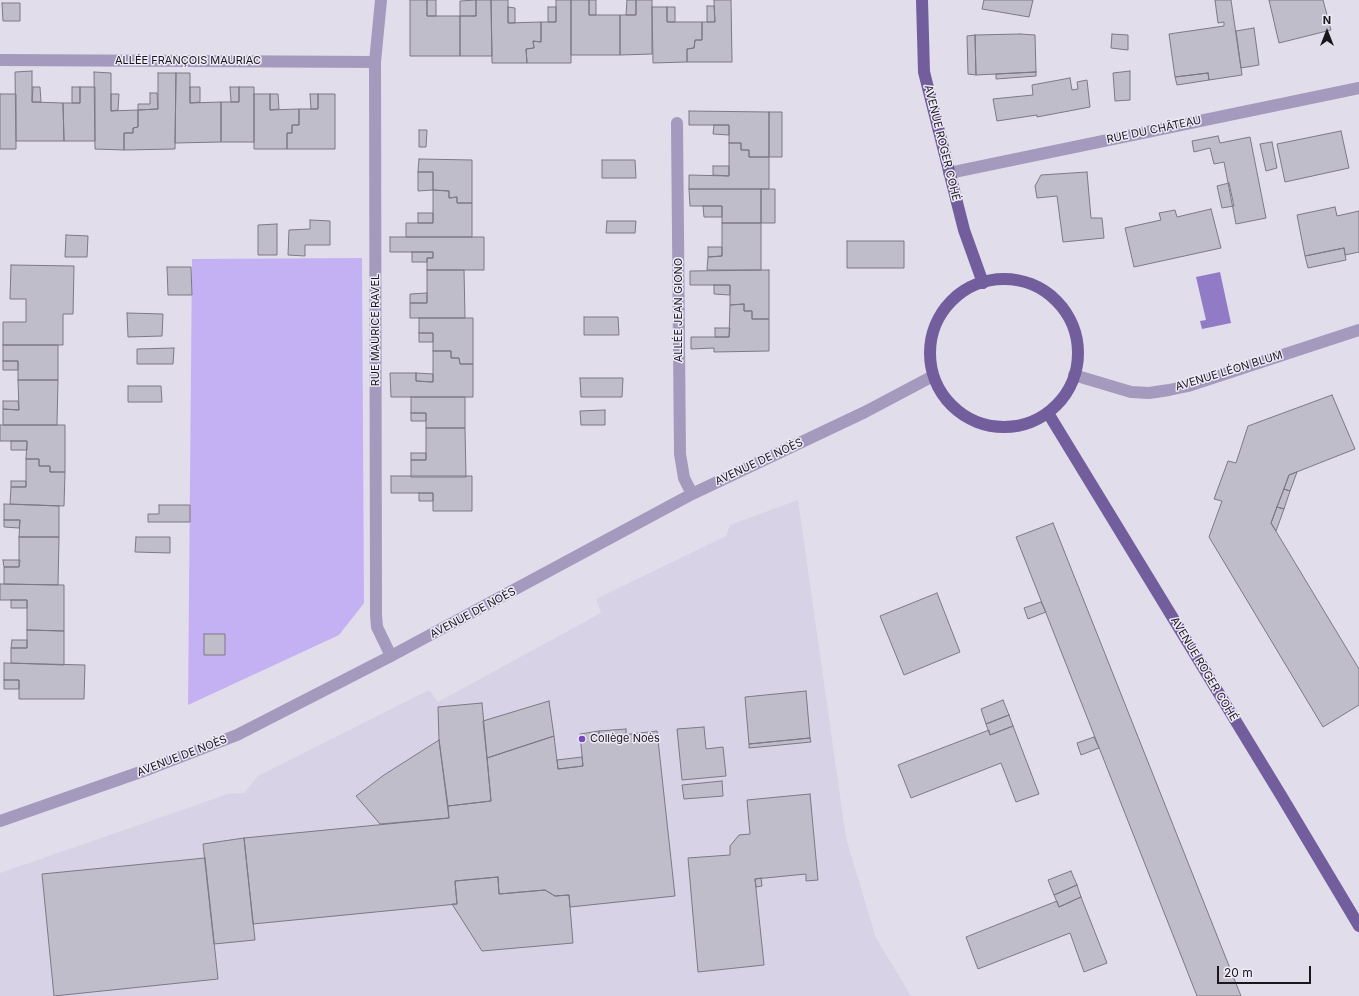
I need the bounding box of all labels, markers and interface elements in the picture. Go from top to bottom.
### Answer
north arrow [1307,12,1347,52]
text: N [1323,13,1331,27]
street label: ALLÉE FRANÇOIS MAURIAC [115,54,261,68]
street label: AVENUE ROGER COHÉ [921,84,963,202]
street label: RUE DU CHÂTEAU [1106,114,1202,146]
street label: ALLÉE JEAN GIONO [672,258,686,362]
street label: RUE MAURICE RAVEL [369,274,383,386]
street label: AVENUE LÉON BLUM [1174,348,1284,394]
street label: AVENUE DE NOÈS [713,436,805,488]
street label: AVENUE DE NOÈS [428,585,518,641]
street label: AVENUE ROGER COHÉ [1168,615,1240,723]
place label: Collège Noès [590,732,660,746]
street label: AVENUE DE NOÈS [135,733,229,779]
marker: Collège Noès [577,734,587,744]
scale bar [1219,958,1313,984]
text: 20 m [1224,965,1253,980]

